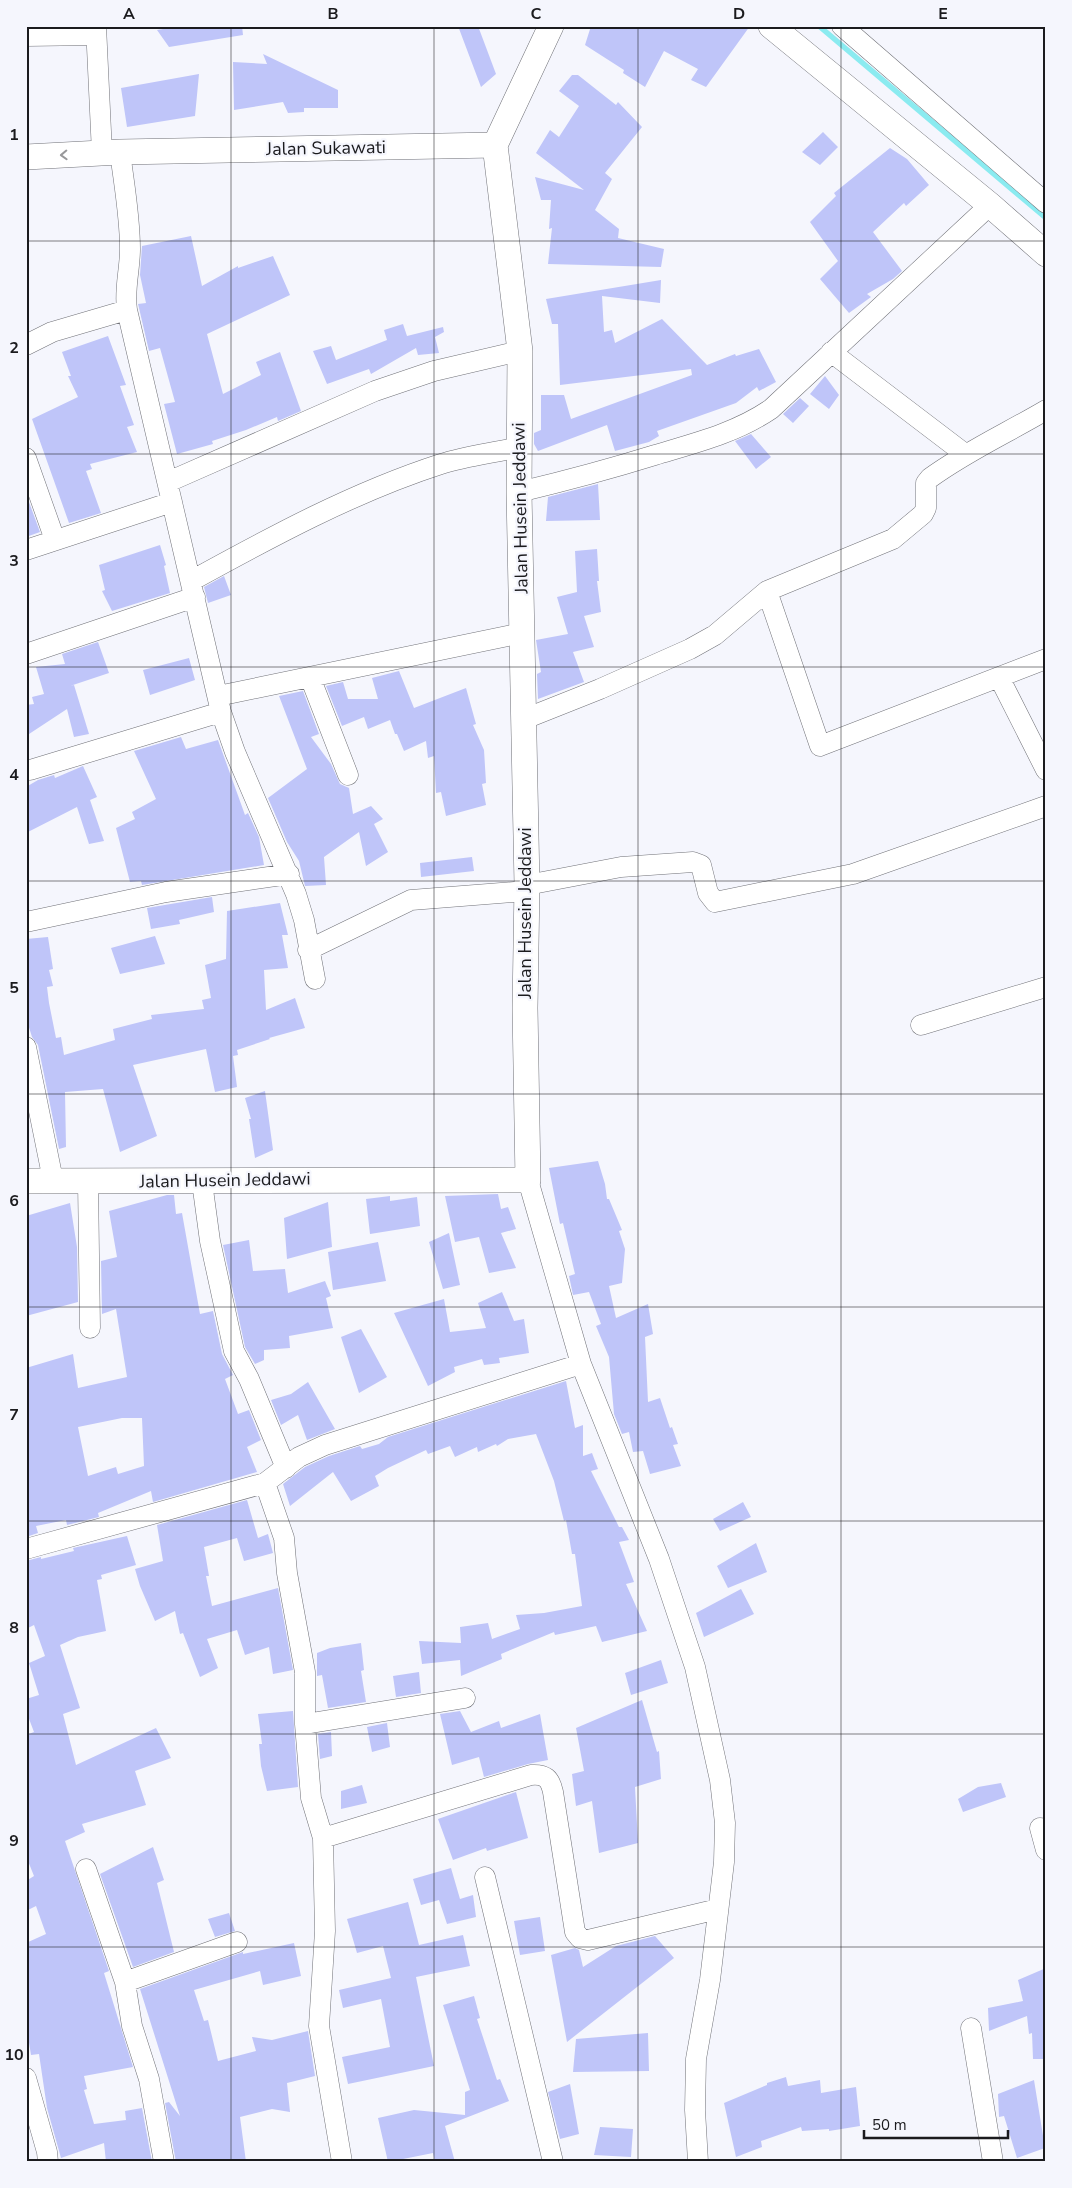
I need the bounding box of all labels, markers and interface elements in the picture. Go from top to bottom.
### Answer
text: A [123,3,135,25]
text: B [327,3,339,25]
text: C [531,3,542,25]
text: D [733,3,745,25]
text: E [938,3,948,25]
text: 1 [9,124,19,146]
street label: Jalan Sukawati [265,135,386,161]
one-way arrow [60,150,68,161]
text: 2 [9,337,19,359]
street label: Jalan Husein Jeddawi [507,422,534,595]
text: 3 [9,550,19,572]
text: 4 [9,764,19,786]
street label: Jalan Husein Jeddawi [513,827,537,1000]
text: 5 [9,977,19,999]
street label: Jalan Husein Jeddawi [138,1167,311,1194]
text: 6 [9,1190,19,1212]
text: 7 [9,1404,19,1426]
text: 8 [9,1617,19,1639]
text: 9 [9,1830,19,1852]
text: 10 [4,2044,24,2066]
scale bar [864,2108,1008,2140]
text: 50 m [872,2115,907,2135]

